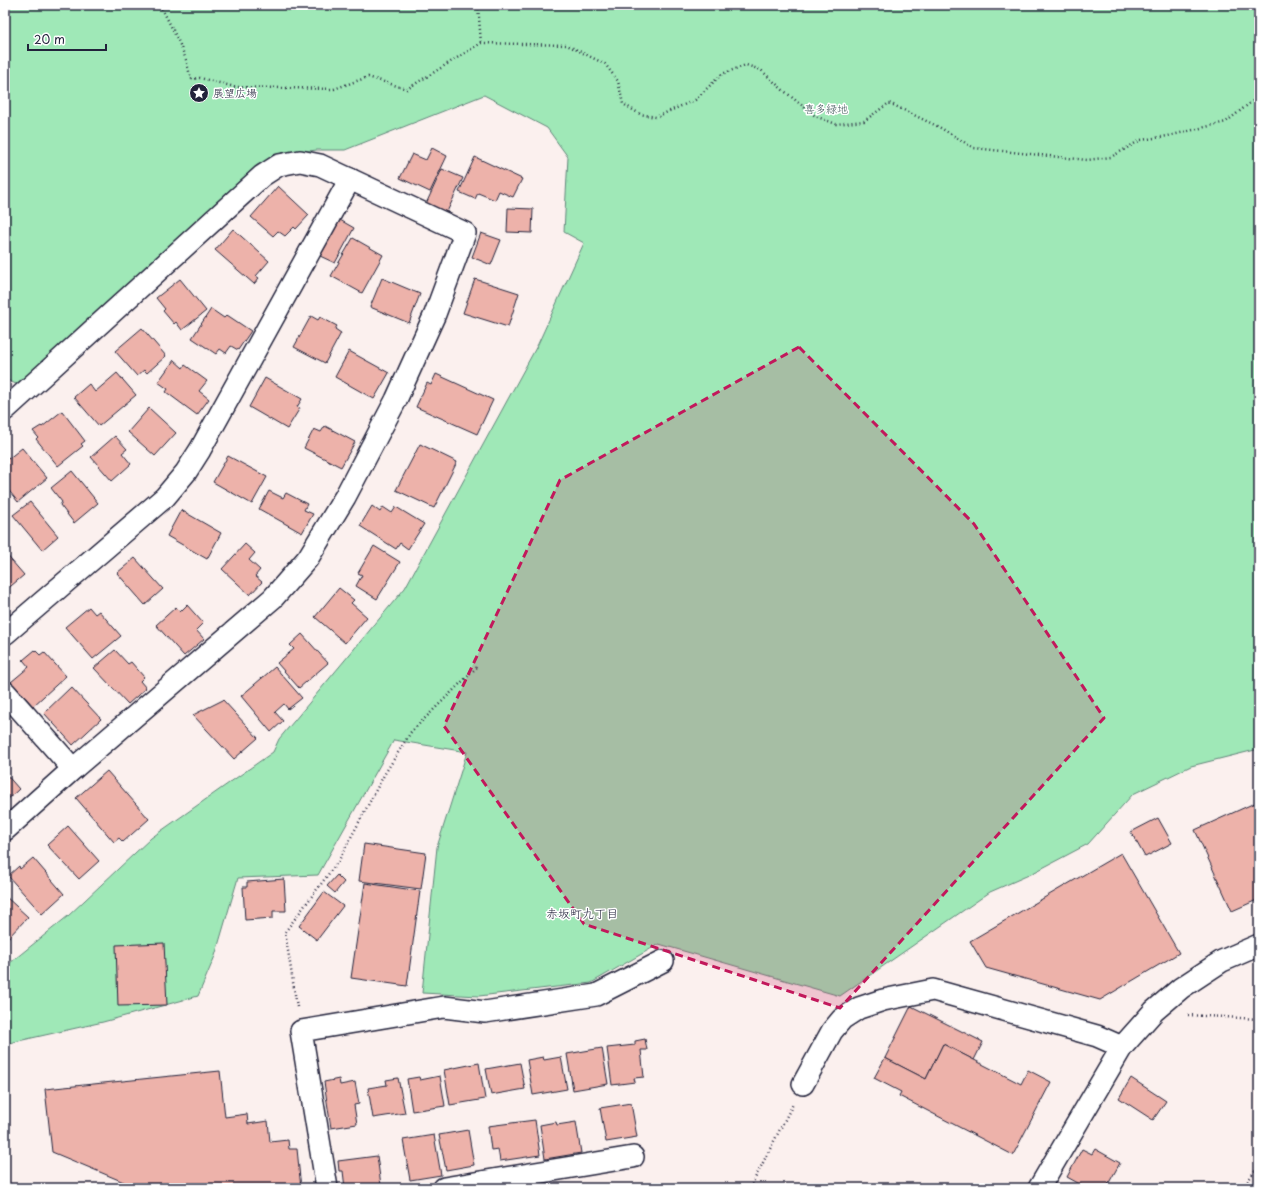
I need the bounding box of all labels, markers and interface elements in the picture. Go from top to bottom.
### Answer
scale bar [28,26,106,52]
text: 20 m [34,30,65,48]
place icon: 展望広場 [188,82,210,104]
place label: 展望広場 [213,84,257,101]
park label: 喜多緑地 [804,100,848,117]
district label: 赤坂町九丁目 [546,904,618,922]

